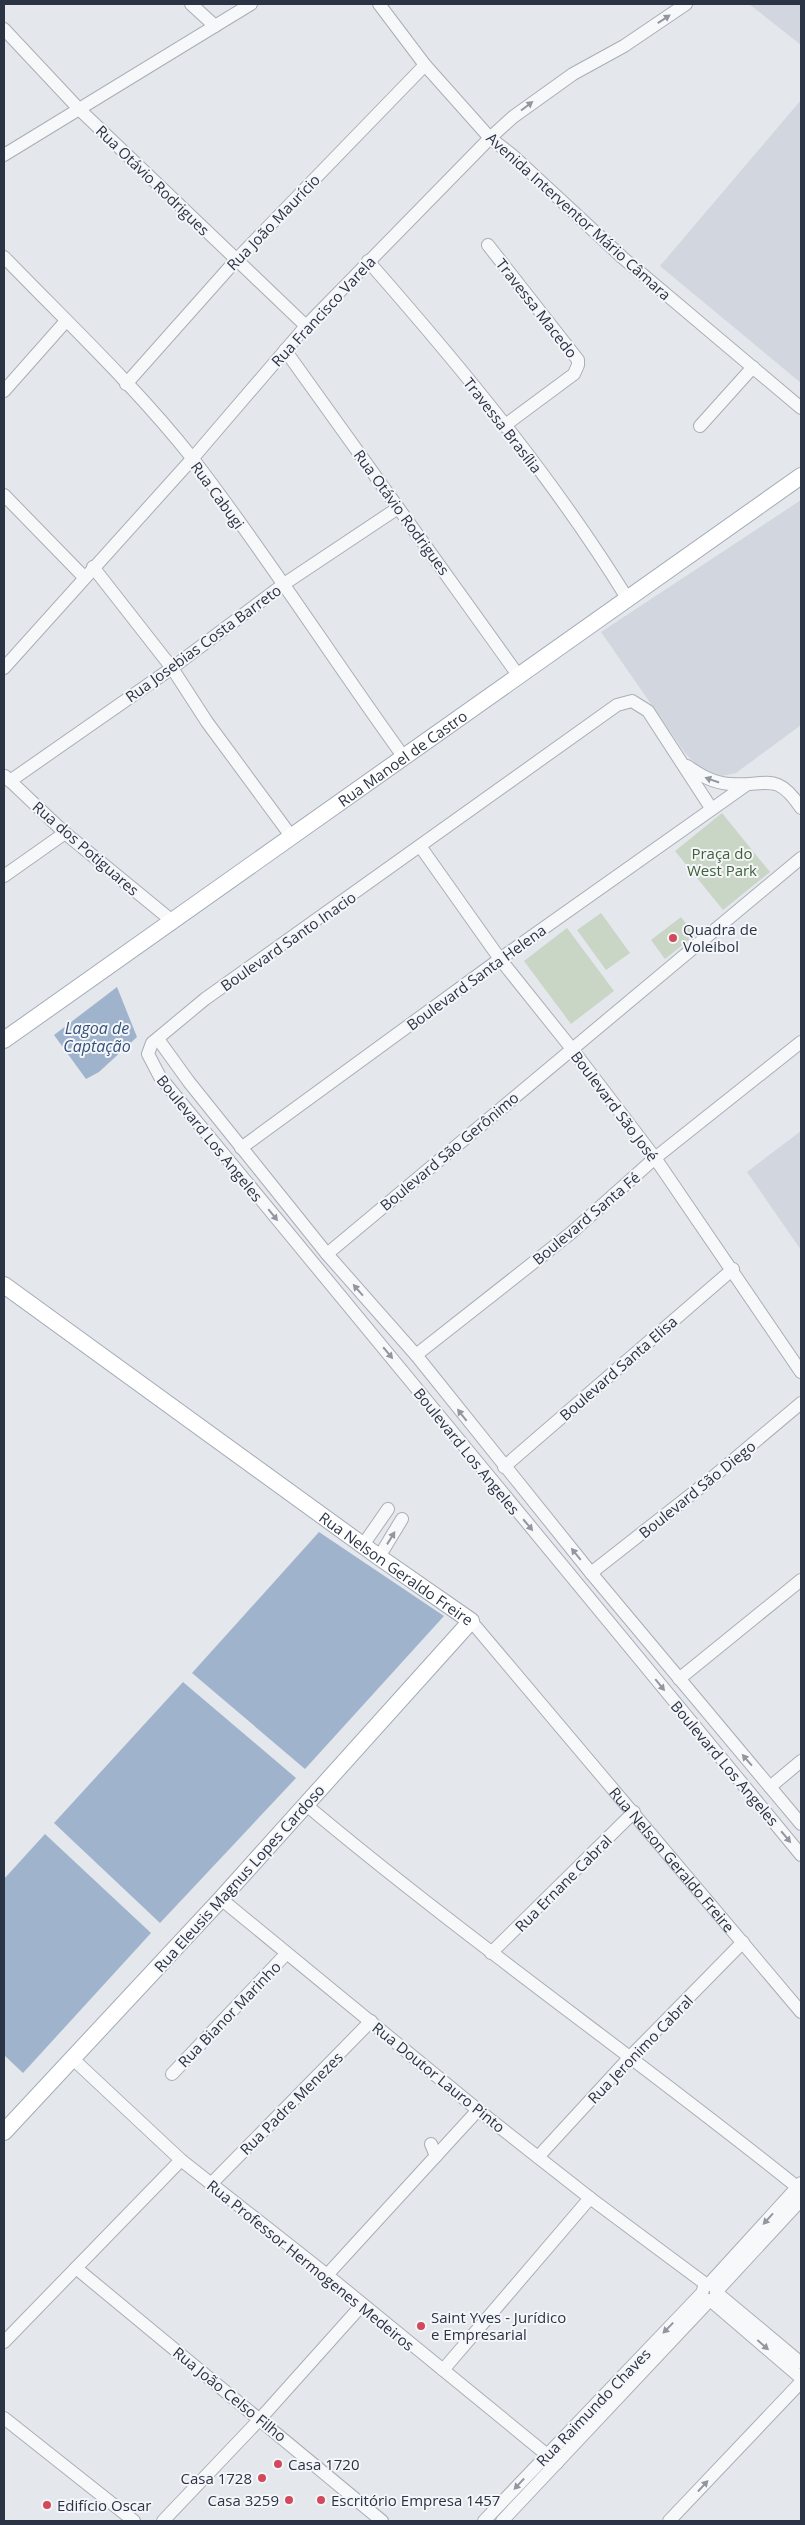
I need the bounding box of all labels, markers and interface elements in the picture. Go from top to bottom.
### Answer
one-way arrow [657,15,671,24]
one-way arrow [520,101,533,112]
street label: Rua Otávio Rodrigues [92,121,214,239]
street label: Avenida Interventor Mário Câmara [482,128,676,304]
street label: Rua João Maurício [222,170,324,274]
street label: Rua Francisco Varela [266,251,380,371]
street label: Travessa Macedo [492,254,582,362]
street label: Travessa Brasília [459,373,547,477]
street label: Rua Otávio Rodrigues [350,445,454,579]
street label: Rua Cabugi [187,457,249,533]
street label: Rua Josebias Costa Barreto [121,580,285,706]
street label: Rua Manoel de Castro [334,705,471,811]
one-way arrow [705,776,720,783]
street label: Rua dos Potiguares [29,796,143,900]
park label: Praça do West Park [687,843,757,880]
street label: Boulevard Santo Inacio [216,887,360,995]
place label: Quadra de Voleibol [683,919,757,956]
street label: Boulevard Santa Helena [402,920,550,1034]
marker: Quadra de Voleibol [667,932,679,944]
water label: Lagoa de Captação [63,1017,131,1057]
street label: Boulevard São José [567,1047,663,1165]
street label: Boulevard Los Angeles [153,1070,267,1206]
street label: Boulevard São Gerônimo [376,1087,522,1215]
street label: Boulevard Santa Fé [528,1167,644,1269]
one-way arrow [268,1208,279,1221]
one-way arrow [352,1284,364,1296]
street label: Boulevard Santa Elisa [555,1311,681,1425]
one-way arrow [382,1347,393,1360]
street label: Boulevard Los Angeles [410,1383,524,1519]
one-way arrow [456,1409,467,1422]
street label: Boulevard São Diego [634,1436,760,1542]
street label: Rua Nelson Geraldo Freire [315,1507,477,1630]
one-way arrow [522,1518,534,1530]
one-way arrow [386,1531,395,1544]
one-way arrow [570,1548,581,1561]
one-way arrow [655,1678,666,1691]
street label: Boulevard Los Angeles [667,1696,783,1830]
one-way arrow [741,1754,752,1767]
street label: Rua Eleusis Magnus Lopes Cardoso [149,1780,329,1976]
street label: Rua Nelson Geraldo Freire [605,1783,739,1936]
street label: Rua Ernane Cabral [510,1830,616,1936]
one-way arrow [780,1831,791,1843]
street label: Rua Bianor Marinho [173,1957,285,2071]
street label: Rua Jeronimo Cabral [583,1991,697,2107]
street label: Rua Doutor Lauro Pinto [369,2017,509,2137]
street label: Rua Padre Menezes [235,2047,347,2159]
street label: Rua Professor Hermogenes Medeiros [203,2175,419,2355]
one-way arrow [763,2213,774,2225]
place label: Saint Yves - Jurídico e Empresarial [431,2307,566,2344]
marker: Saint Yves - Jurídico e Empresarial [415,2320,427,2332]
one-way arrow [662,2322,674,2334]
one-way arrow [757,2339,769,2350]
street label: Rua João Celso Filho [169,2342,291,2446]
street label: Rua Raimundo Chaves [531,2344,655,2470]
place label: Casa 1720 [288,2454,359,2474]
marker: Casa 1720 [272,2458,284,2470]
place label: Casa 1728 [181,2468,252,2488]
marker: Casa 1728 [256,2472,268,2484]
one-way arrow [513,2478,525,2490]
one-way arrow [697,2480,709,2492]
place label: Casa 3259 [208,2490,279,2510]
place label: Escritório Empresa 1457 [331,2490,500,2510]
marker: Casa 3259 [283,2494,295,2506]
marker: Escritório Empresa 1457 [315,2494,327,2506]
place label: Edifício Oscar [57,2495,152,2515]
marker: Edifício Oscar [41,2499,53,2511]

